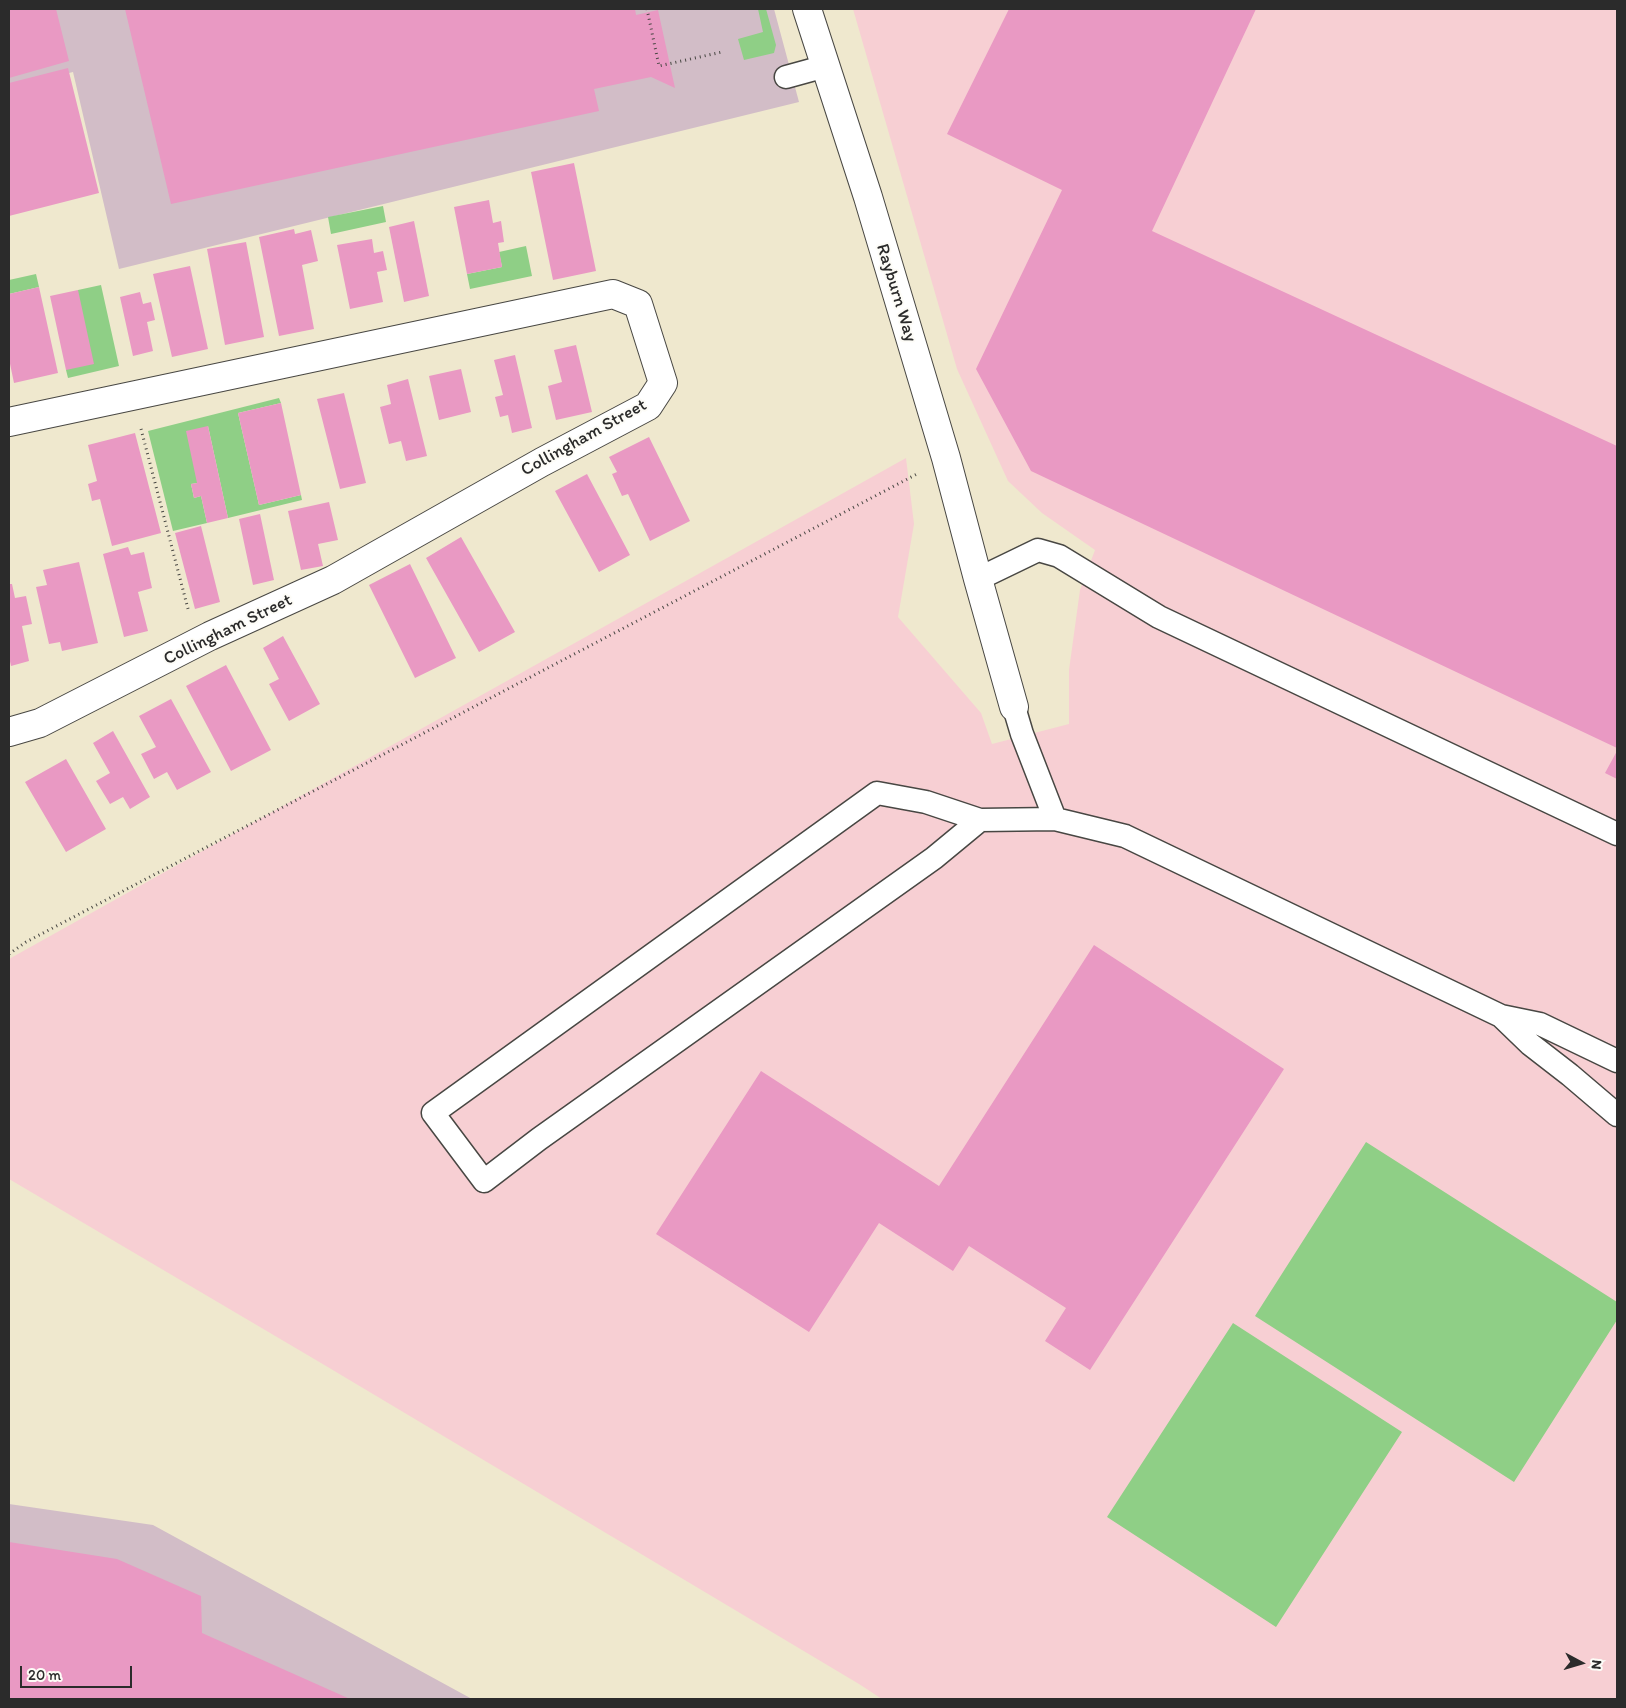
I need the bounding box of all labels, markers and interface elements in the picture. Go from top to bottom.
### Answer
street label: Rayburn Way [871,241,921,345]
street label: Collingham Street [517,395,651,481]
street label: Collingham Street [160,590,296,670]
north arrow [1556,1638,1606,1688]
scale bar [22,1656,135,1688]
text: N [1587,1659,1605,1670]
text: 20 m [28,1666,61,1684]

